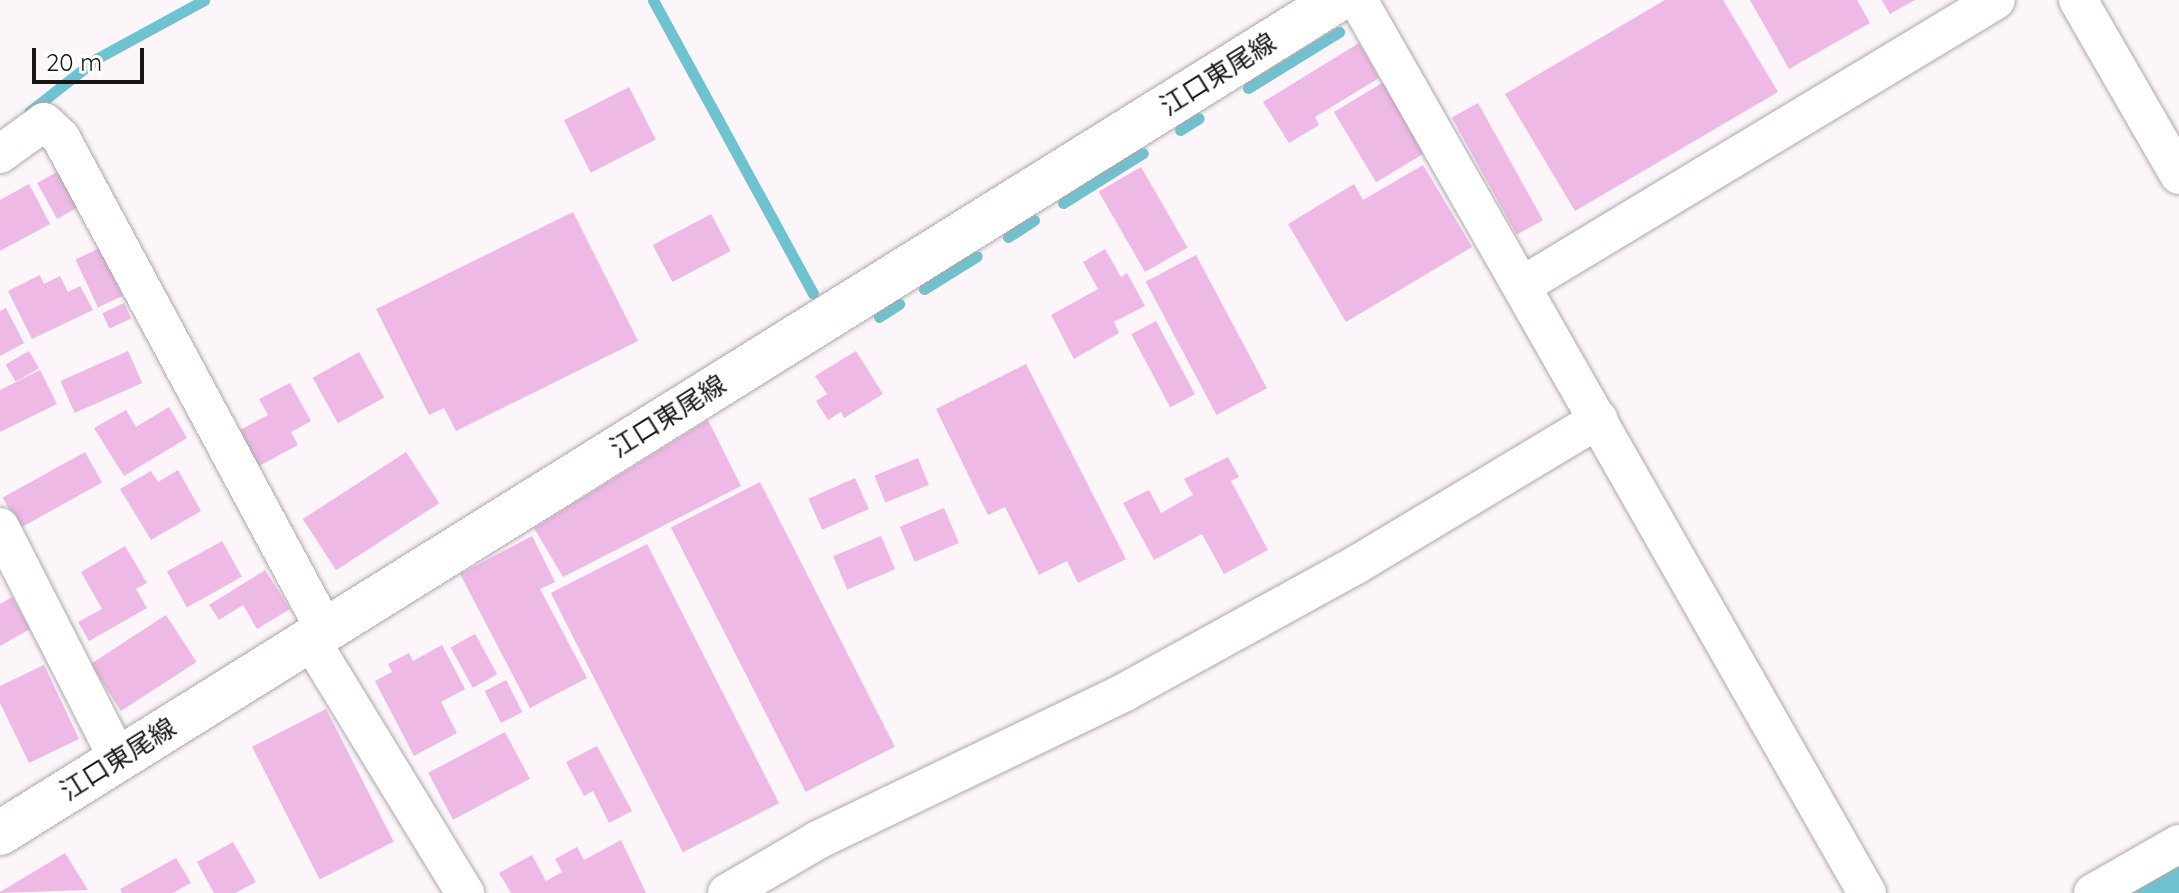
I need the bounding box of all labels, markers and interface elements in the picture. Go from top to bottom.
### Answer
street label: 江口東尾線 [1155,26,1281,122]
scale bar [36,32,148,82]
text: 20 m [46,47,102,77]
street label: 江口東尾線 [605,368,731,464]
street label: 江口東尾線 [55,711,181,807]

